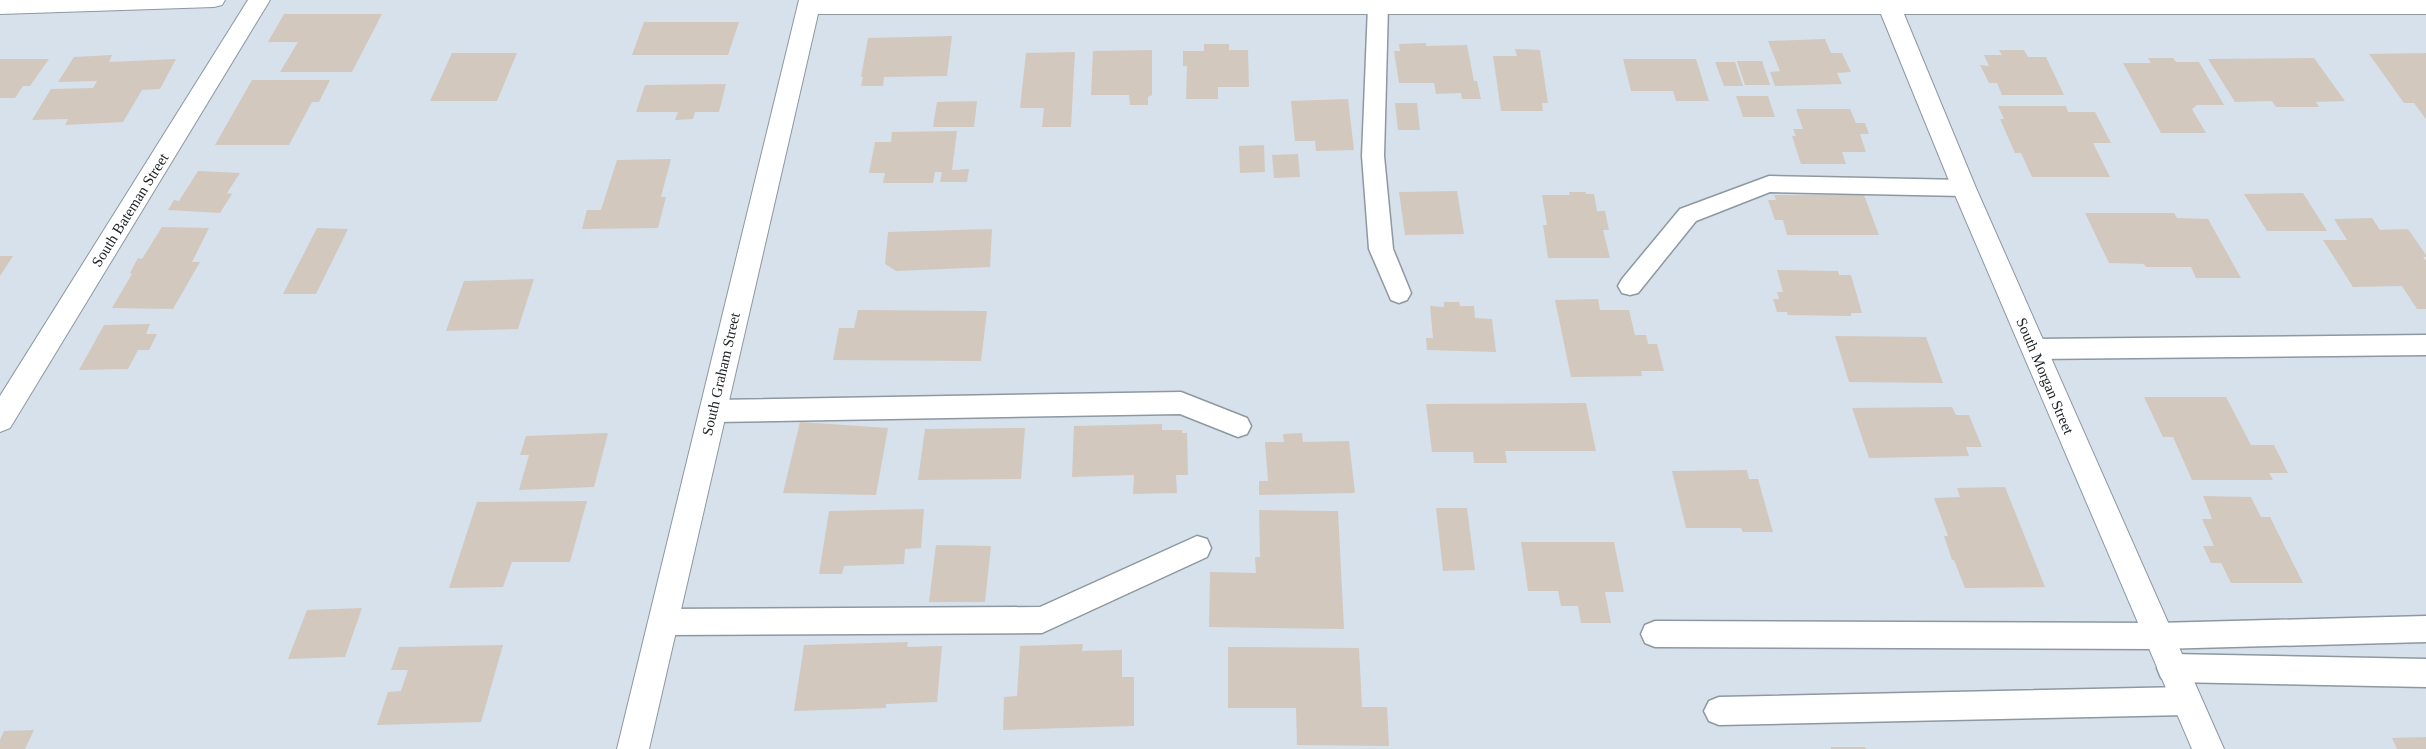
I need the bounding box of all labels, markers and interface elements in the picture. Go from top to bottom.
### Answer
street label: South Bateman Street [89,150,172,270]
street label: South Graham Street [699,310,743,437]
street label: South Morgan Street [2013,315,2077,437]

